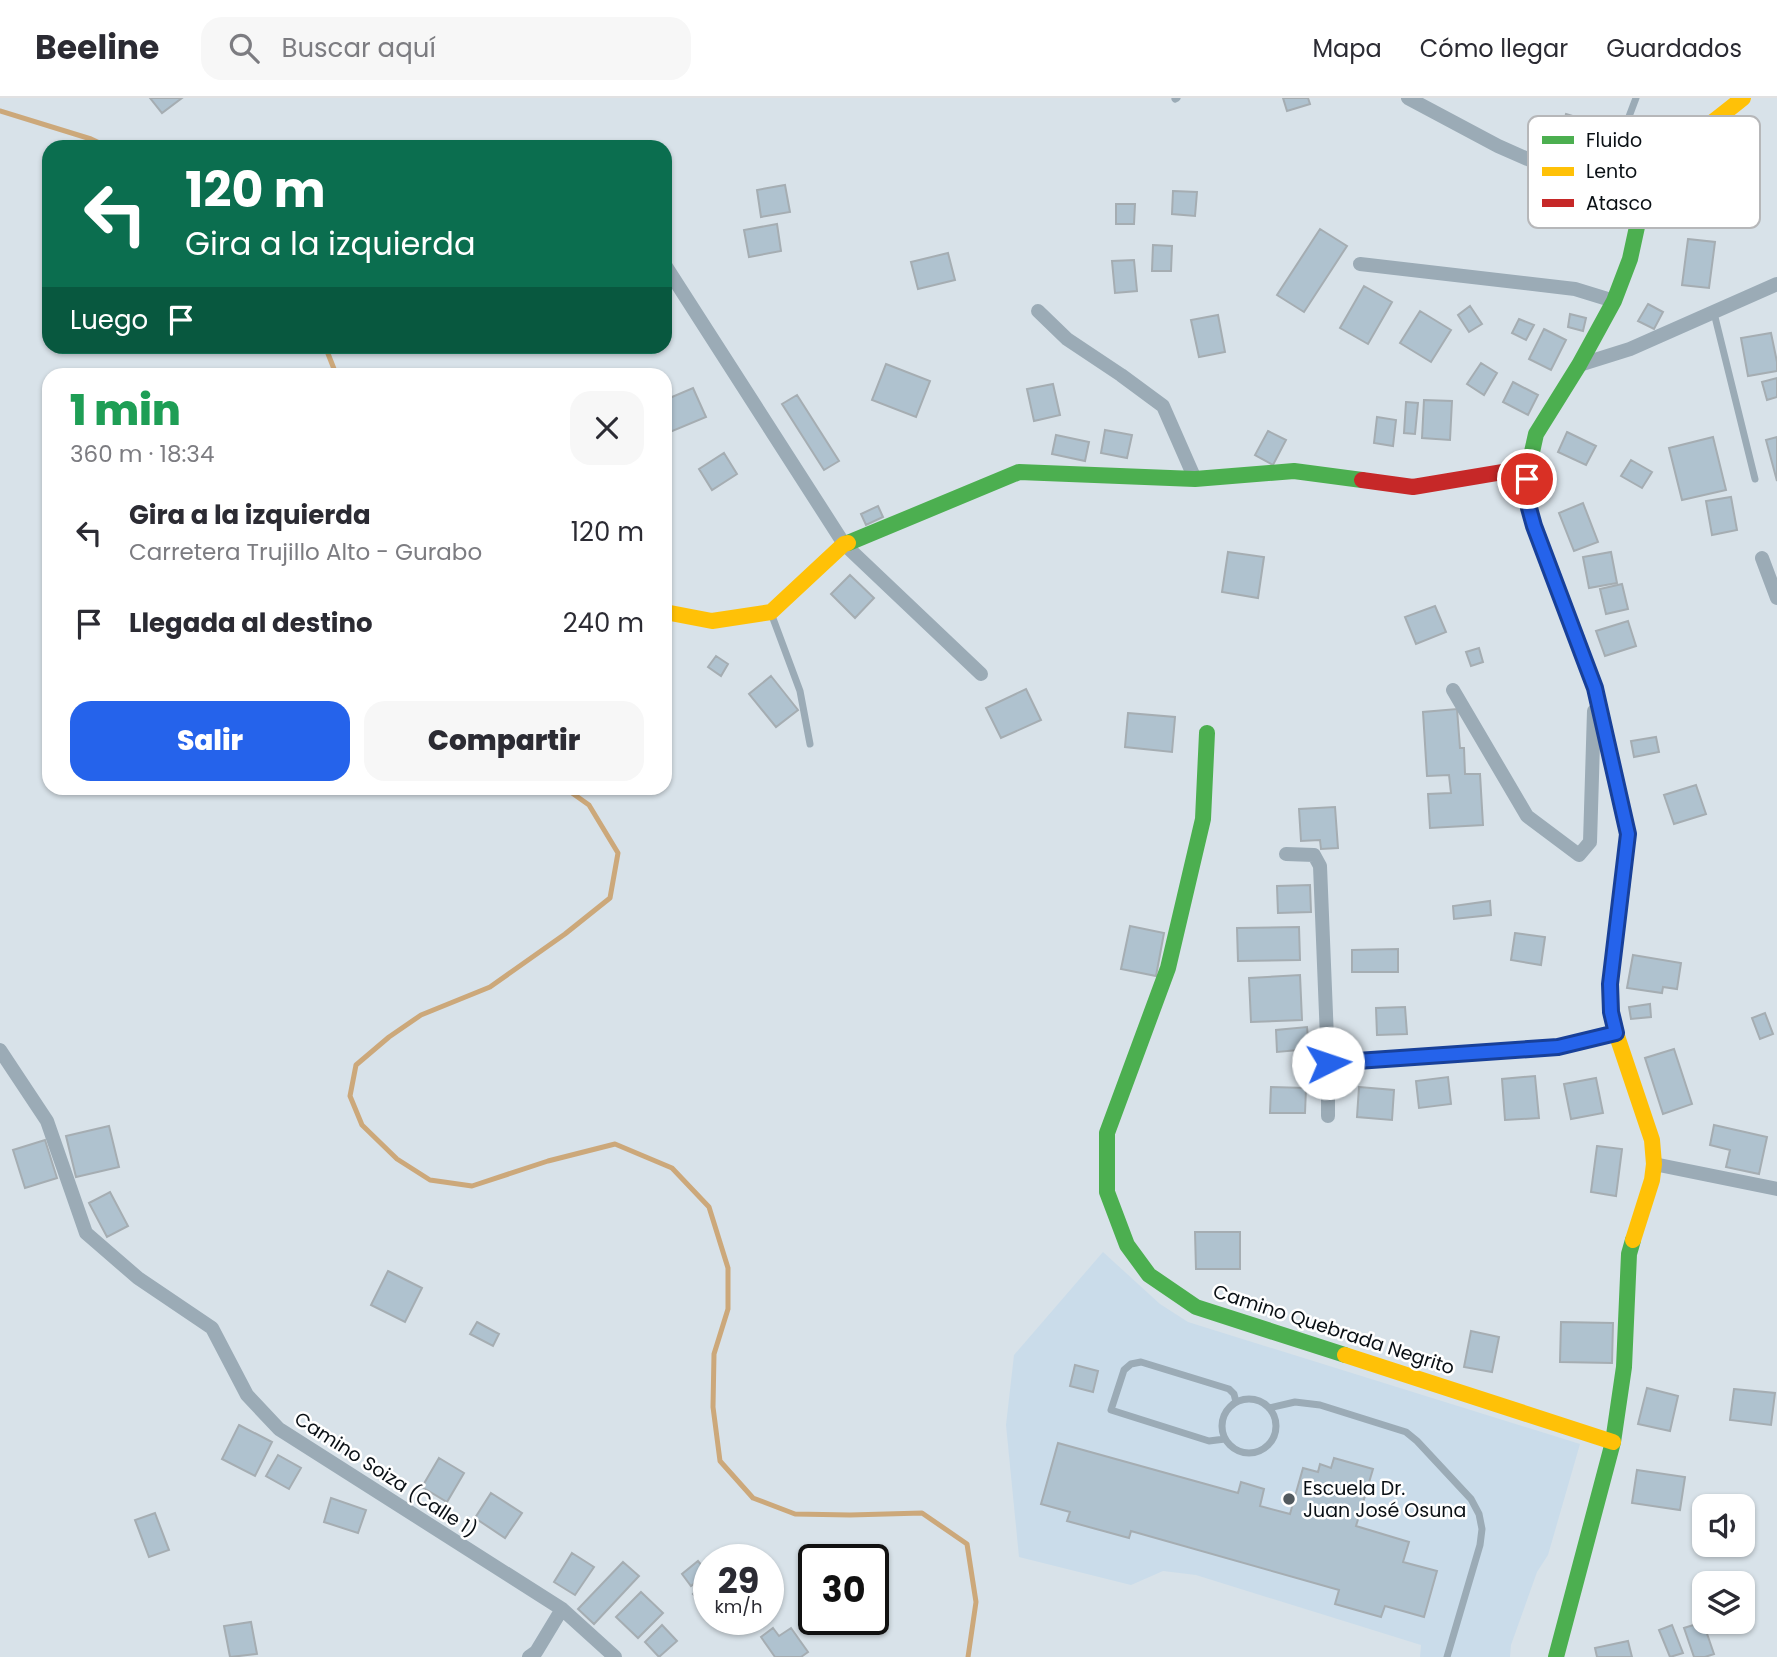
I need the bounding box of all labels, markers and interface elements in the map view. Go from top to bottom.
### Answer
search box [201,17,691,80]
text: Beeline [35,24,159,71]
icon: search [225,29,263,67]
text: Buscar aquí [281,30,436,66]
text: Mapa [1312,32,1382,65]
text: Cómo llegar [1420,32,1568,65]
text: Guardados [1606,32,1742,65]
legend [1528,116,1760,228]
text: Fluido [1586,127,1642,154]
text: 120 m [185,156,326,224]
text: Lento [1586,158,1637,185]
icon: left [70,168,161,259]
text: Atasco [1586,190,1652,217]
text: Gira a la izquierda [185,221,476,266]
icon: arrive [162,301,200,339]
text: Luego [70,302,148,338]
text: 1 min [70,381,181,440]
button: close [570,391,644,465]
text: 360 m · 18:34 [70,438,214,470]
pin [1497,449,1557,509]
icon: arrive [1508,460,1546,498]
text: Gira a la izquierda [129,497,371,533]
icon: left [70,514,108,552]
text: 120 m [571,514,644,550]
text: Carretera Trujillo Alto - Gurabo [129,536,482,568]
icon: arrive [70,605,108,643]
text: Llegada al destino [129,605,373,641]
text: 240 m [563,605,644,641]
button: Salir [70,701,350,781]
button: Compartir [364,701,644,781]
position arrow [1291,1026,1365,1100]
street label: Camino Quebrada Negrito [1210,1278,1458,1381]
street label: Camino Soiza (Calle 1) [289,1405,482,1544]
place label: Escuela Dr. Juan José Osuna [1303,1475,1466,1524]
marker: Escuela Dr. Juan José Osuna [1281,1491,1297,1507]
map controls [1692,1494,1755,1634]
button: sound [1692,1494,1755,1557]
speed limit sign: 30 [798,1544,889,1635]
text: 29 [718,1556,759,1605]
button: layers [1692,1571,1755,1634]
text: km/h [715,1594,762,1619]

